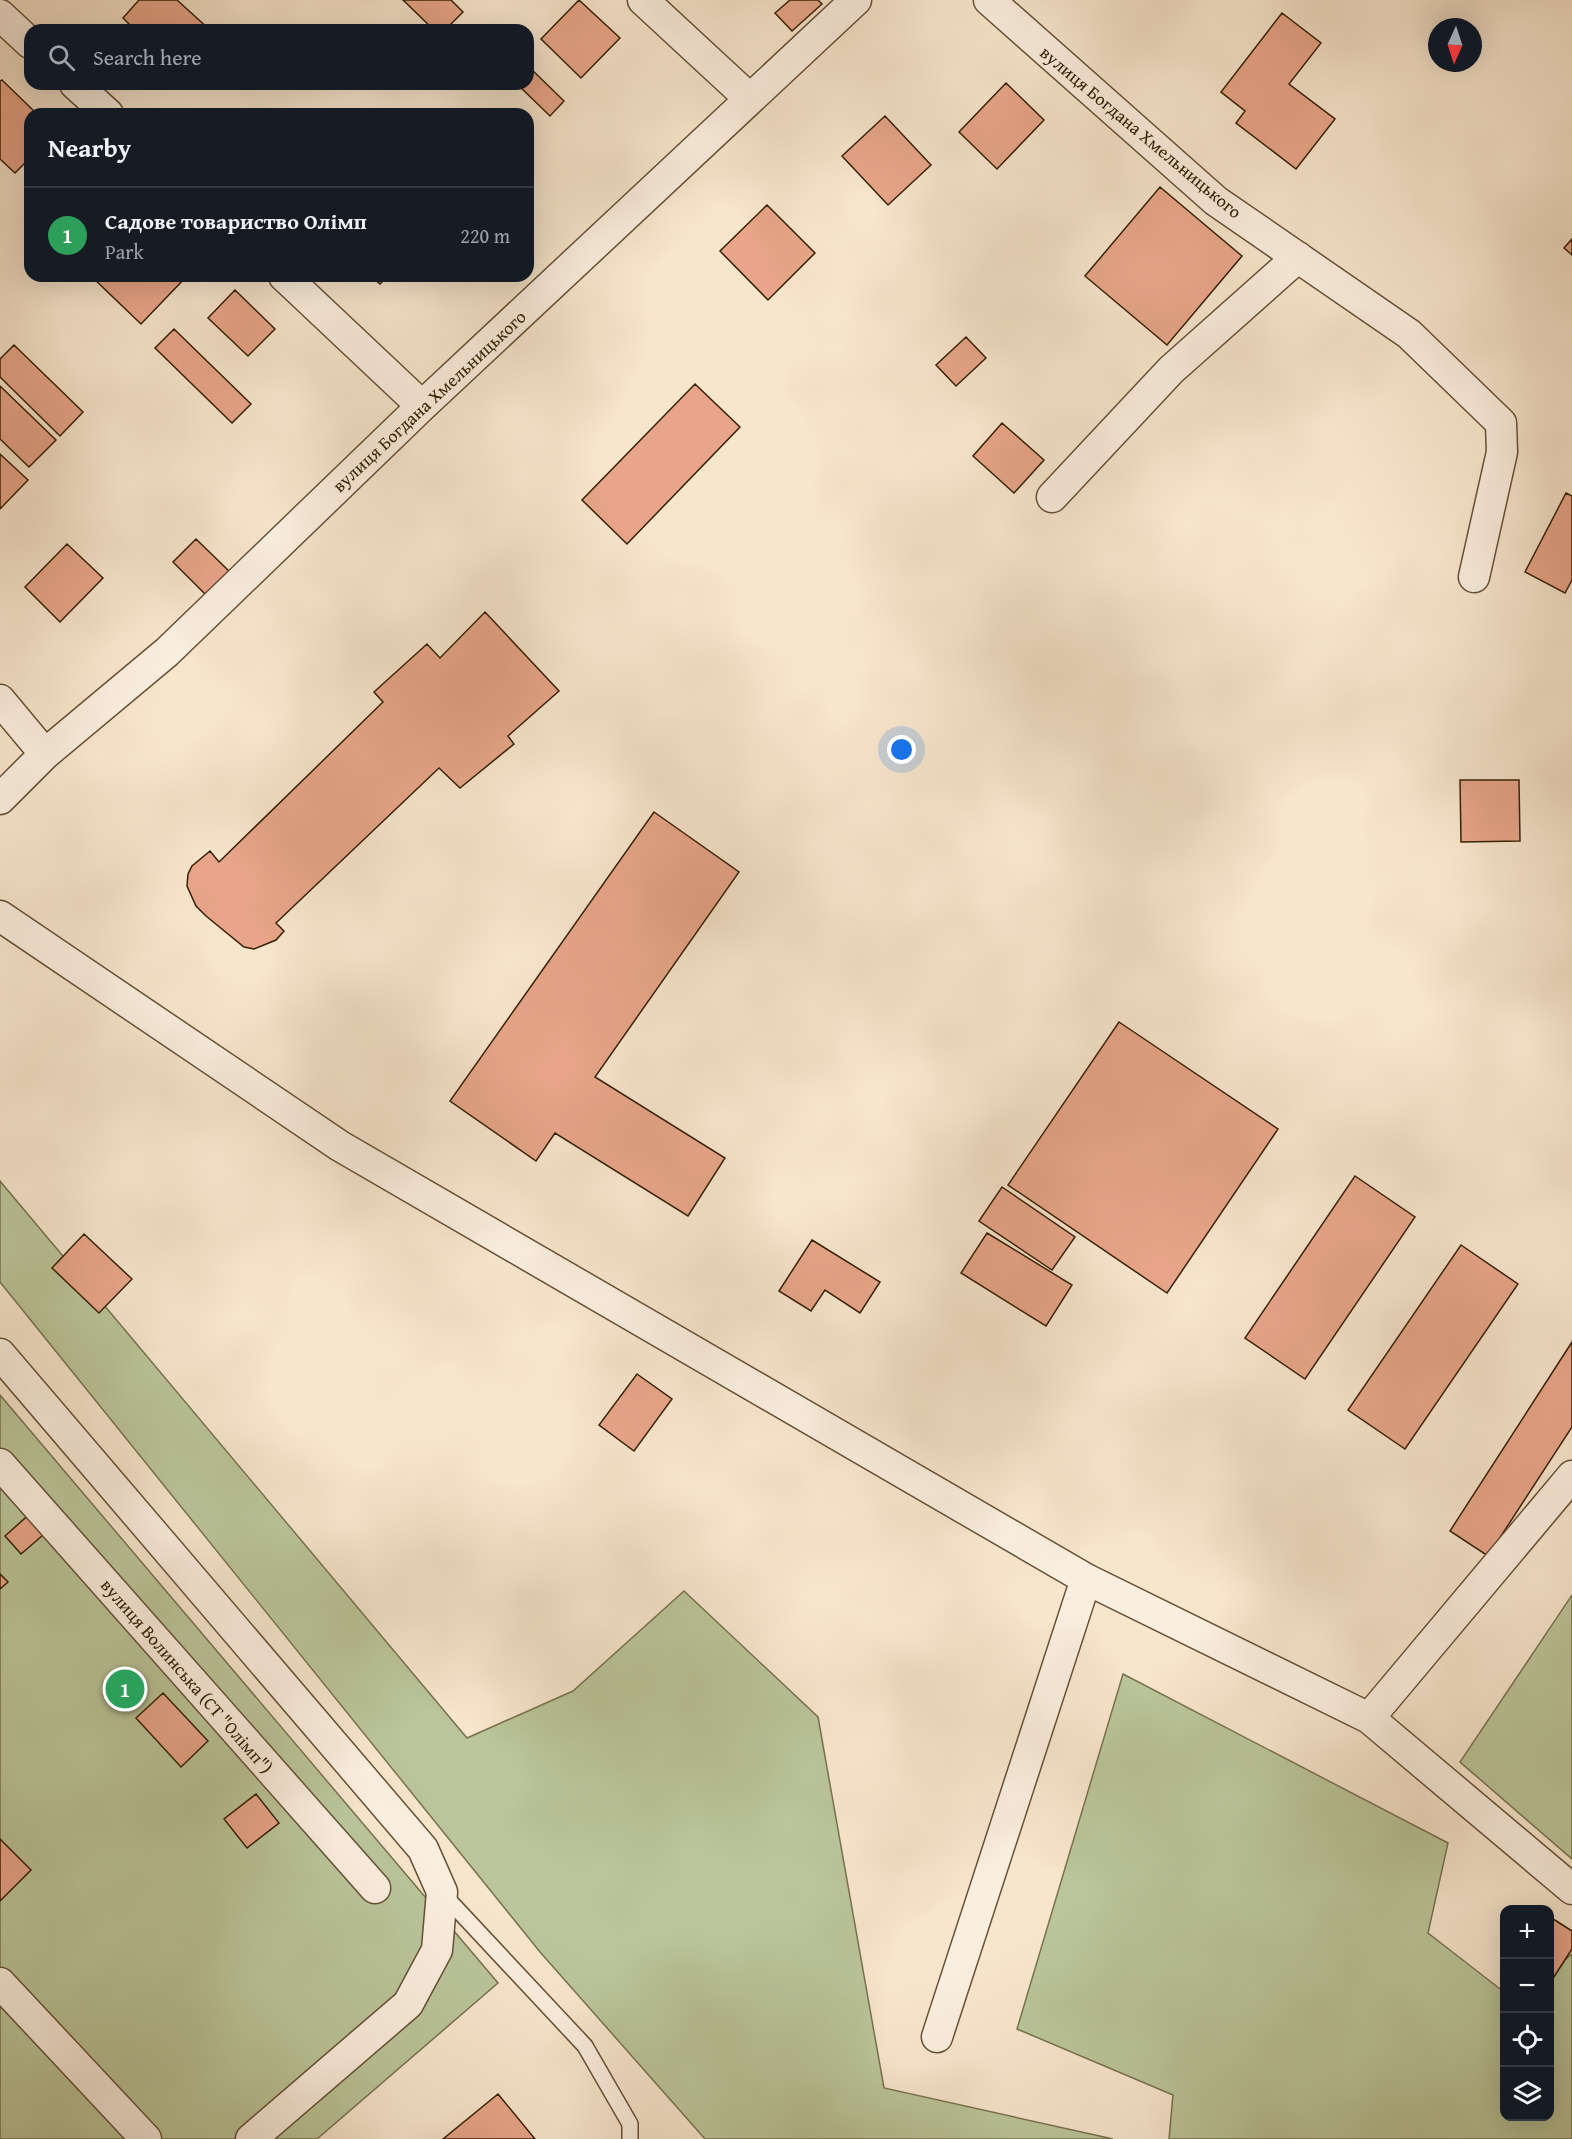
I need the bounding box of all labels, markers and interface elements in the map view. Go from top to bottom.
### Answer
north arrow [1428,18,1482,72]
search box [24,24,534,90]
street label: вулиця Богдана Хмельницького [1034,39,1248,225]
icon: search [45,41,78,74]
text: Search here [93,41,202,73]
text: Nearby [48,128,131,167]
text: Садове товариство Олімп [105,205,367,237]
text: 1 [62,221,73,250]
text: 220 m [460,221,510,250]
text: Park [105,237,144,266]
street label: вулиця Богдана Хмельницького [326,304,532,498]
your location [887,735,916,764]
street label: вулиця Волинська (СТ "Олімп") [95,1572,279,1780]
pin: 1 [106,1666,144,1712]
map controls [1500,1905,1554,2121]
button: + [1500,1905,1554,1959]
button: − [1500,1959,1554,2013]
button: locate [1500,2013,1554,2067]
button: layers [1500,2067,1554,2121]

